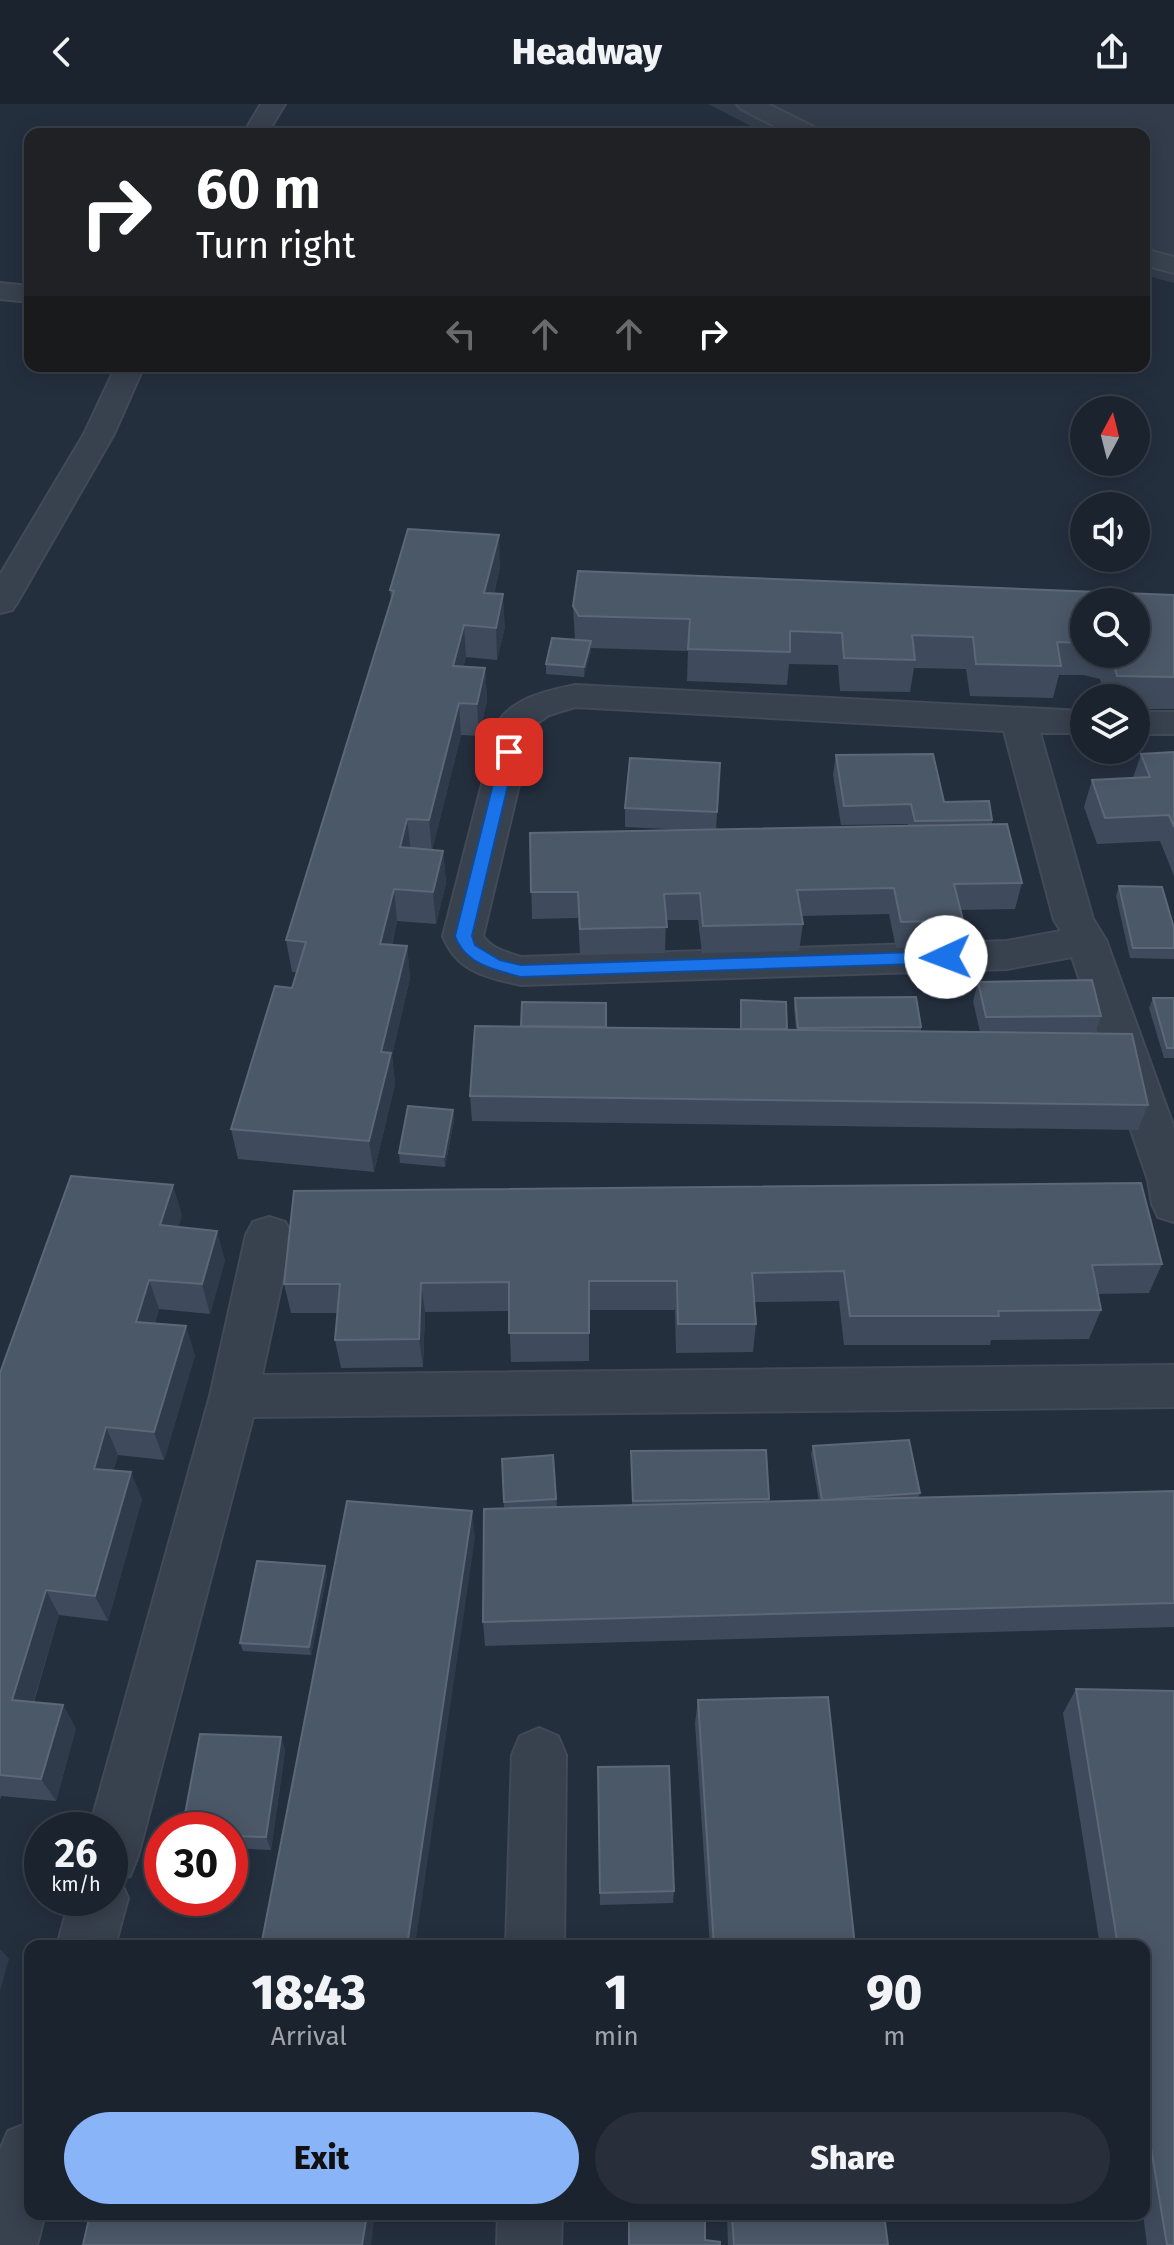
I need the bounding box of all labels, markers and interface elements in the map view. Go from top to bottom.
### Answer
icon: back [40,30,84,74]
text: Headway [512,30,662,74]
icon: share [1090,30,1134,74]
text: 60 m [196,156,321,223]
icon: right [64,160,168,264]
text: Turn right [196,224,356,268]
icon: left [439,312,483,356]
icon: ahead [523,312,567,356]
icon: ahead [607,312,651,356]
icon: right [691,312,735,356]
north arrow [1070,396,1150,476]
map controls [1070,396,1150,764]
button: sound [1070,492,1150,572]
button: search [1070,588,1150,668]
button: layers [1070,684,1150,764]
pin [475,718,543,786]
icon: arrive [487,730,531,774]
position arrow [904,915,988,999]
speed limit sign: 30 [144,1812,248,1916]
text: 26 [54,1830,98,1878]
text: km/h [51,1872,101,1896]
text: 18:43 [252,1964,366,2022]
text: 1 [605,1964,628,2022]
text: 90 [866,1964,922,2022]
text: Arrival [271,2021,347,2052]
text: min [594,2021,639,2052]
text: m [883,2021,905,2052]
button: Exit [64,2112,579,2204]
button: Share [595,2112,1110,2204]

